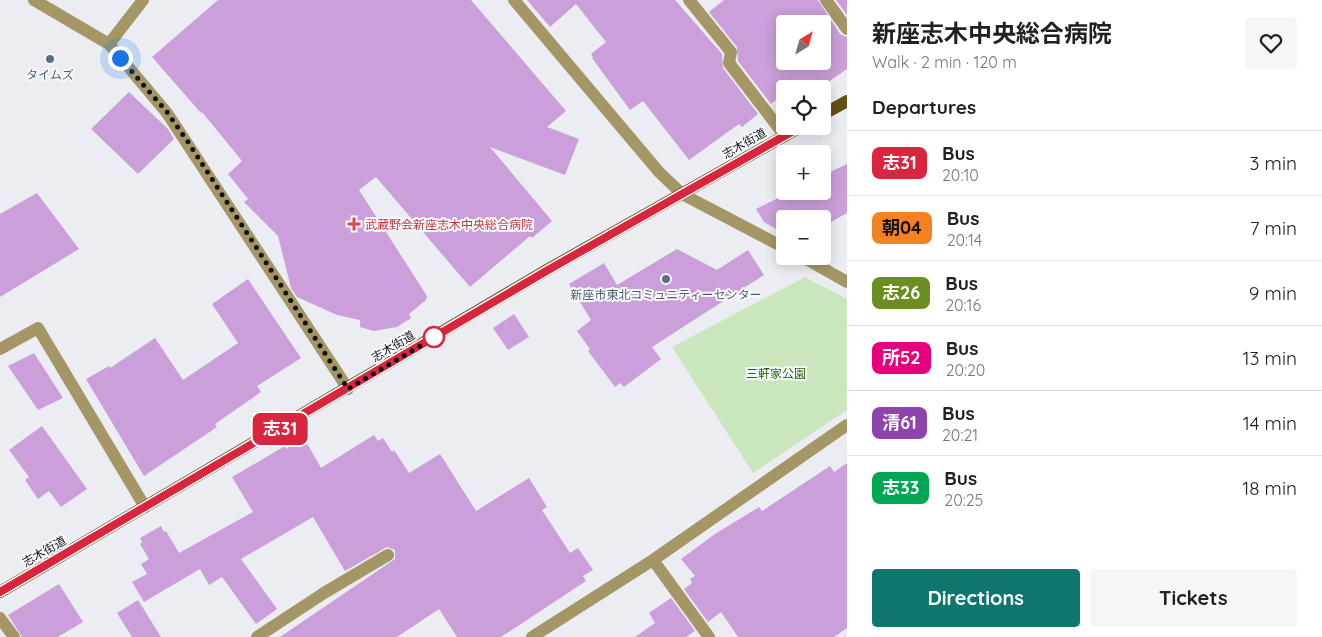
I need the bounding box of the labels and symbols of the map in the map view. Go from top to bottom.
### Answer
north arrow [776,15,831,70]
your location [108,46,133,71]
marker: タイムズ [44,53,56,65]
place label: タイムズ [26,67,74,82]
street label: 志木街道 [719,125,769,161]
marker: 武蔵野会新座志木中央総合病院 [347,217,361,231]
place label: 武蔵野会新座志木中央総合病院 [365,217,533,232]
marker: 新座市東北コミュニティーセンター [660,273,672,285]
place label: 新座市東北コミュニティーセンター [570,287,762,302]
unlabelled marker [423,326,445,348]
street label: 志木街道 [369,327,417,365]
park label: 三軒家公園 [746,366,806,381]
line badge: 志31 [251,413,309,445]
street label: 志木街道 [19,533,69,569]

